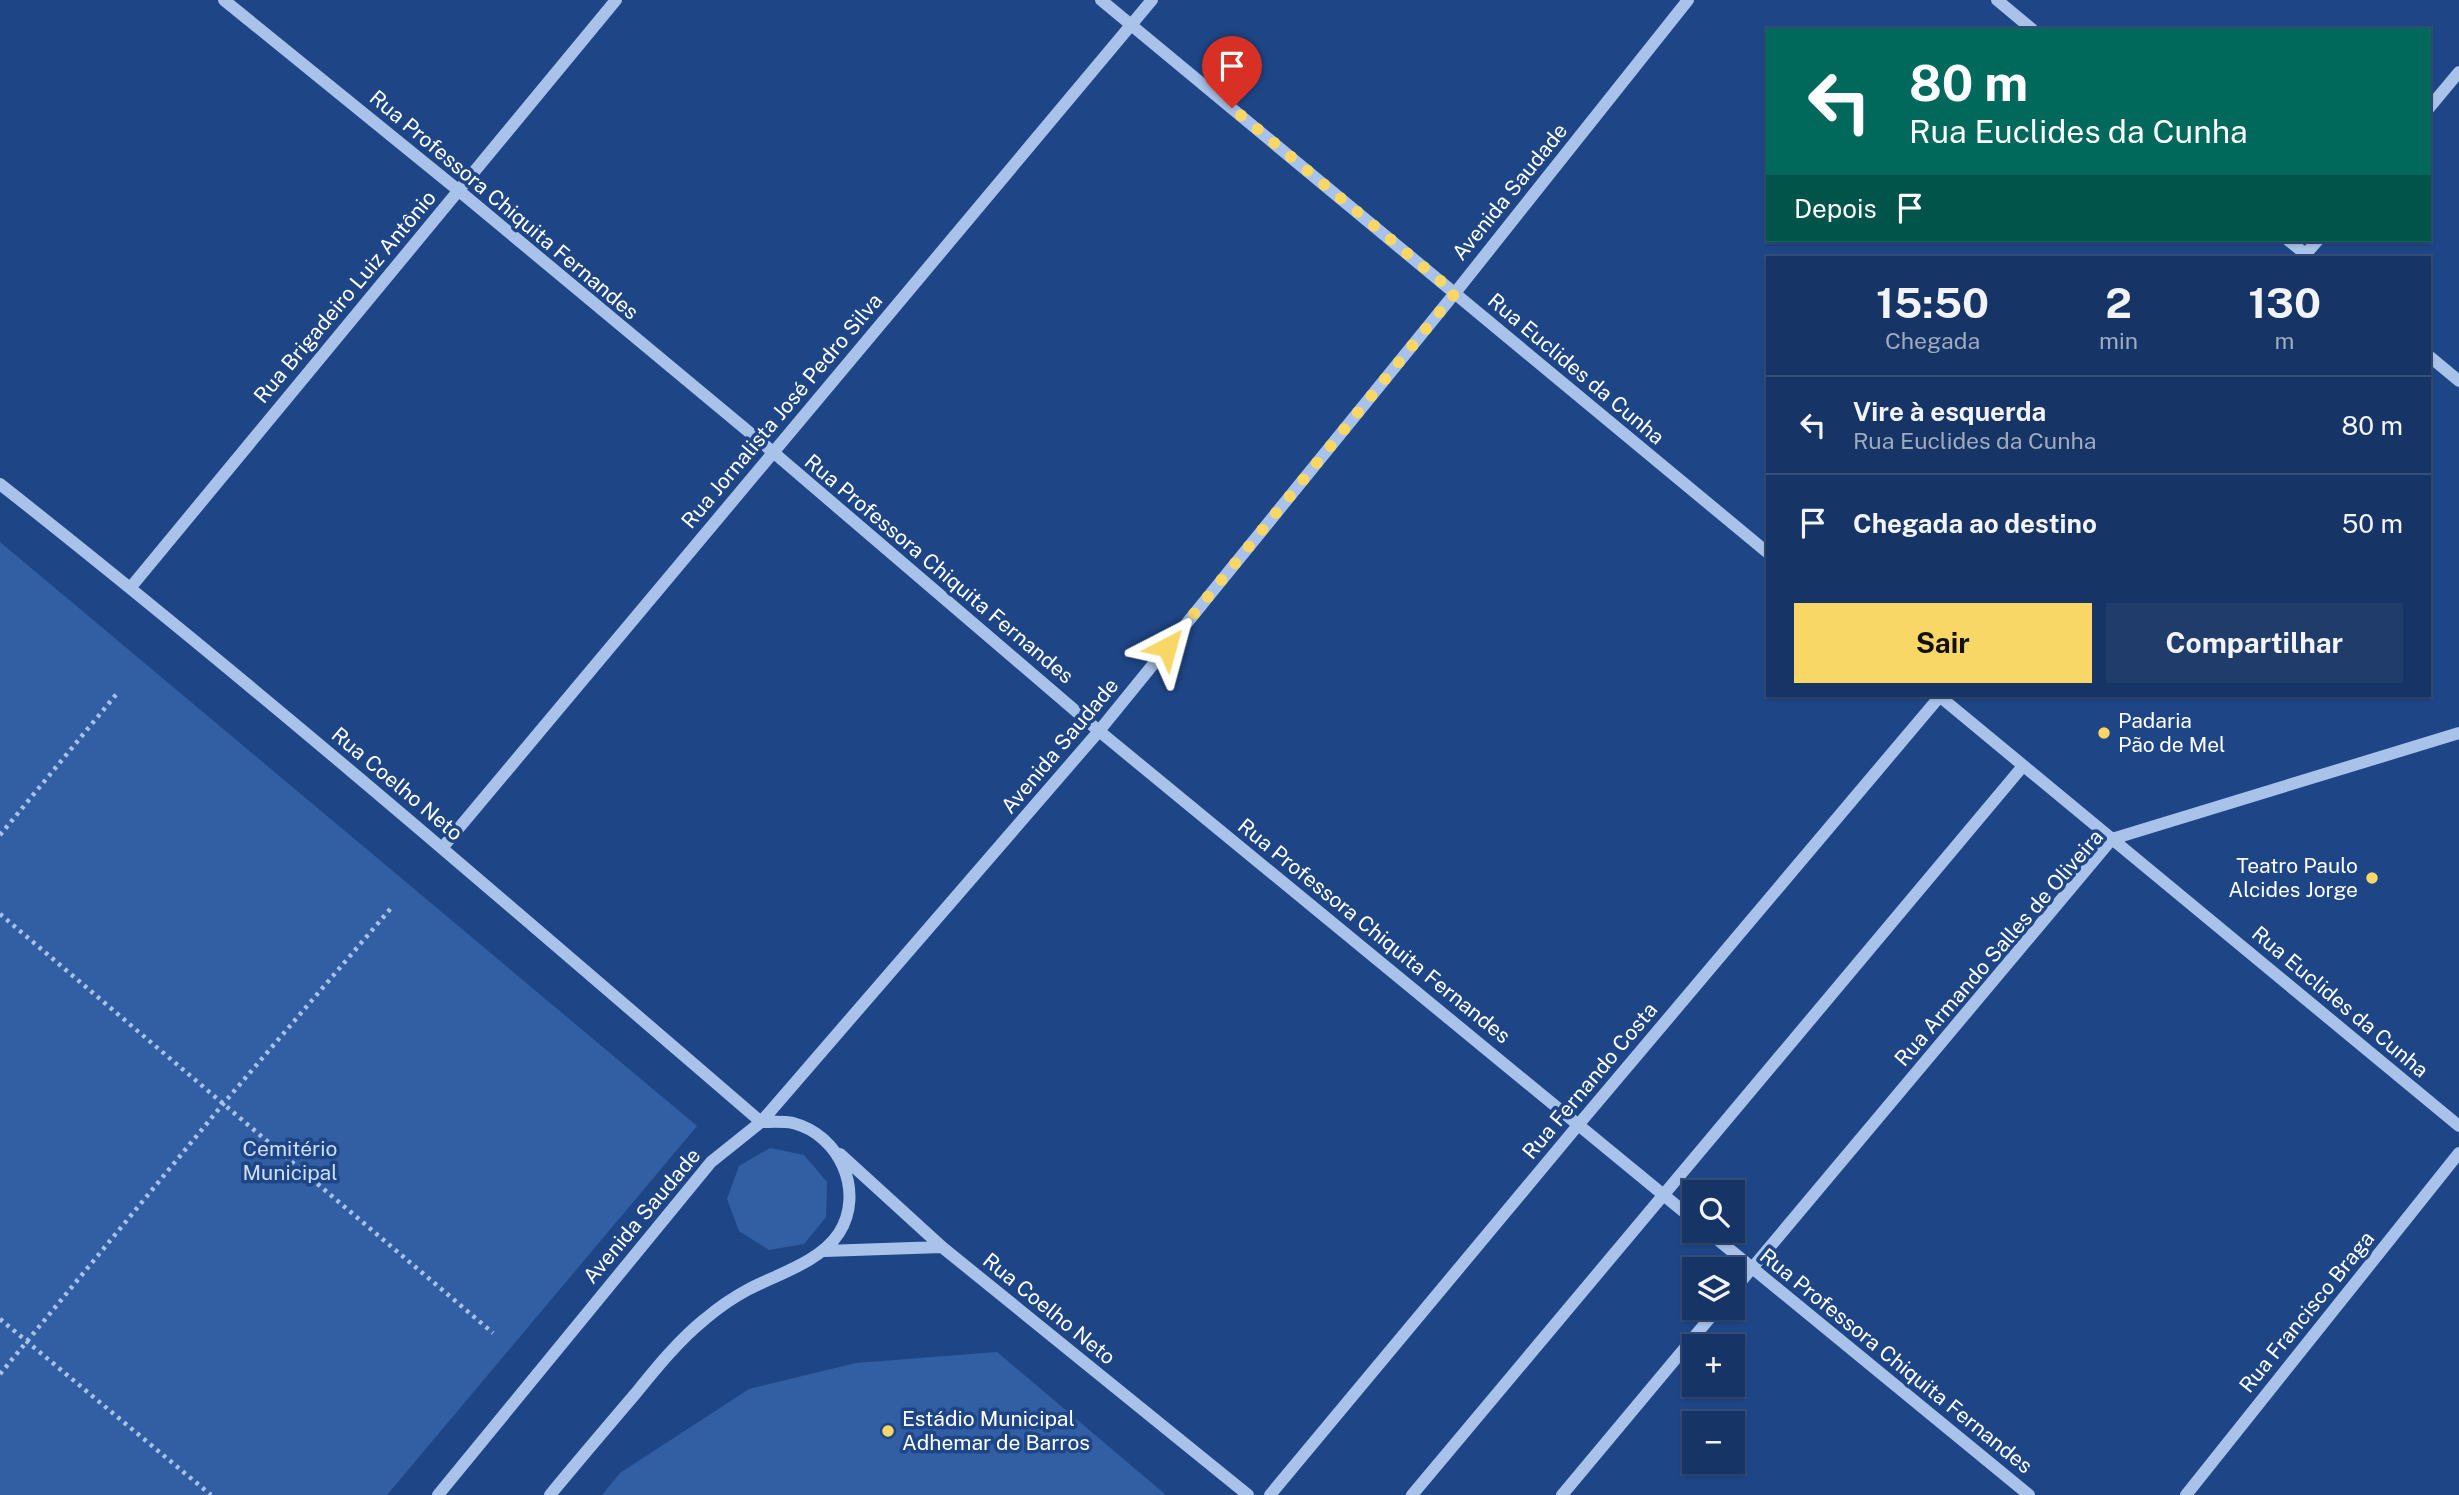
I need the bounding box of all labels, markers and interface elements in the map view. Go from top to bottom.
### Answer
pin [1202,36,1262,108]
icon: arrive [1213,47,1251,85]
text: 80 m [1909,54,2028,112]
icon: left [1794,56,1885,147]
street label: Rua Professora Chiquita Fernandes [365,85,644,324]
text: Rua Euclides da Cunha [1909,113,2248,150]
street label: Avenida Saudade [1447,118,1572,265]
street label: Rua Brigadeiro Luiz Antônio [248,185,441,408]
icon: arrive [1891,189,1929,227]
text: Depois [1794,193,1877,224]
text: 15:50 [1876,278,1989,327]
text: 2 [2105,278,2132,327]
text: 130 [2248,278,2321,327]
street label: Rua Jornalista José Pedro Silva [676,288,887,533]
street label: Rua Euclides da Cunha [1483,288,1670,450]
text: Chegada [1885,327,1980,354]
text: min [2099,327,2138,354]
text: m [2275,327,2295,354]
text: Vire à esquerda [1853,396,2046,427]
icon: left [1794,406,1832,444]
text: 80 m [2342,410,2403,441]
text: Rua Euclides da Cunha [1853,427,2097,454]
street label: Rua Professora Chiquita Fernandes [800,449,1079,688]
icon: arrive [1794,504,1832,542]
text: Chegada ao destino [1853,508,2097,539]
text: 50 m [2342,508,2403,539]
button: Sair [1794,603,2092,683]
button: Compartilhar [2106,603,2403,683]
position arrow [1130,610,1204,684]
street label: Avenida Saudade [996,673,1123,818]
place label: Padaria Pão de Mel [2118,708,2225,757]
street label: Rua Coelho Neto [327,722,468,846]
marker: Padaria Pão de Mel [2096,725,2112,741]
street label: Rua Professora Chiquita Fernandes [1233,813,1516,1048]
street label: Rua Armando Salles de Oliveira [1889,824,2108,1071]
place label: Teatro Paulo Alcides Jorge [2228,853,2358,902]
marker: Teatro Paulo Alcides Jorge [2364,870,2380,886]
street label: Rua Euclides da Cunha [2247,921,2434,1083]
street label: Rua Fernando Costa [1517,997,1662,1164]
park label: Cemitério Municipal [242,1136,338,1185]
street label: Avenida Saudade [578,1143,705,1288]
map controls [1682,1180,1745,1474]
button: search [1682,1180,1745,1243]
street label: Rua Francisco Braga [2234,1226,2379,1397]
street label: Rua Professora Chiquita Fernandes [1755,1243,2038,1478]
street label: Rua Coelho Neto [978,1248,1121,1370]
button: layers [1682,1257,1745,1320]
button: + [1682,1334,1745,1397]
place label: Estádio Municipal Adhemar de Barros [902,1406,1090,1455]
button: − [1682,1411,1745,1474]
marker: Estádio Municipal Adhemar de Barros [880,1423,896,1439]

